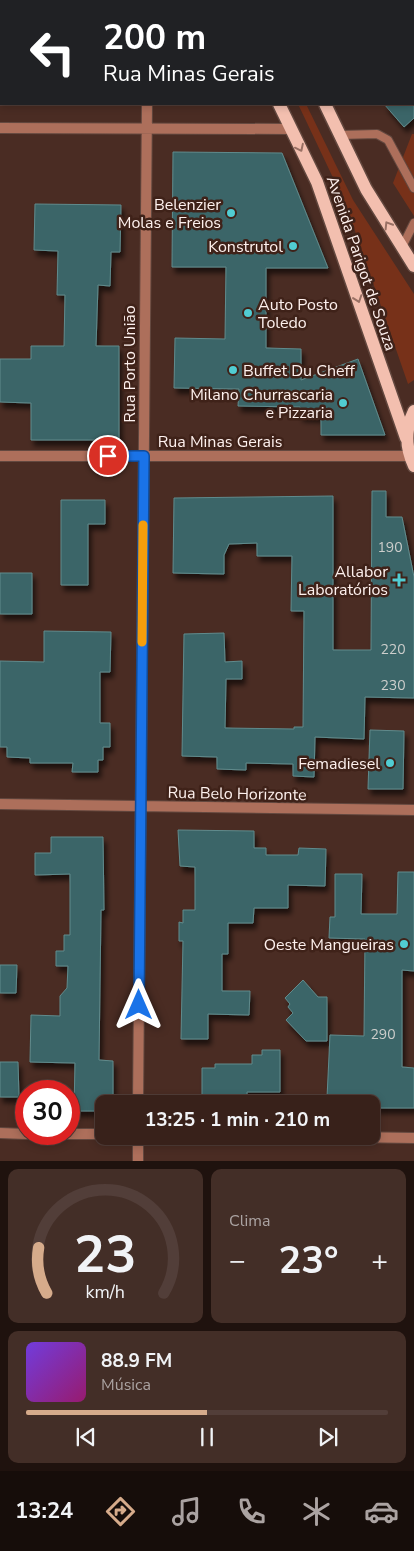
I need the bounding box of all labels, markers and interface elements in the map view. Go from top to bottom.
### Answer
text: 200 m [103,14,206,61]
icon: left [20,20,85,85]
text: Rua Minas Gerais [103,59,274,89]
one-way arrow [294,142,304,151]
street label: Avenida Parigot de Souza [321,173,401,354]
place label: Belenzier Molas e Freios [118,194,221,234]
marker: Belenzier Molas e Freios [225,207,237,219]
one-way arrow [385,221,395,230]
place label: Konstrutol [208,236,283,258]
marker: Konstrutol [287,240,299,252]
place label: Auto Posto Toledo [258,294,338,334]
one-way arrow [352,295,362,303]
street label: Rua Porto União [119,305,141,423]
marker: Auto Posto Toledo [242,307,254,319]
place label: Buffet Du Cheff [243,360,356,382]
marker: Buffet Du Cheff [227,364,239,376]
place label: Milano Churrascaria e Pizzaria [190,384,333,424]
marker: Milano Churrascaria e Pizzaria [337,397,349,409]
street label: Rua Minas Gerais [158,431,282,453]
pin [87,435,129,477]
icon: arrive [94,442,122,470]
house number: 190 [377,538,403,557]
place label: Allabor Laboratórios [298,561,388,601]
marker: Allabor Laboratórios [392,573,406,587]
house number: 220 [380,640,406,659]
house number: 230 [380,676,406,695]
place label: Femadiesel [298,753,380,775]
marker: Femadiesel [384,757,396,769]
street label: Rua Belo Horizonte [167,782,307,806]
place label: Oeste Mangueiras [264,934,394,956]
marker: Oeste Mangueiras [398,938,410,950]
position arrow [112,978,164,1030]
house number: 290 [370,1025,396,1044]
speed limit sign: 30 [15,1080,80,1145]
text: 13:25 · 1 min · 210 m [145,1107,330,1133]
text: Clima [229,1210,270,1232]
text: 23 [74,1219,137,1290]
text: 23° [278,1235,339,1286]
text: − [229,1242,246,1280]
text: + [371,1242,388,1280]
text: km/h [86,1280,125,1304]
text: 88.9 FM [101,1348,172,1374]
text: Música [101,1374,151,1396]
icon: previous [72,1423,100,1451]
icon: pause [193,1423,221,1451]
icon: next [314,1423,342,1451]
icon: directions [103,1494,138,1529]
icon: music [169,1494,204,1529]
icon: phone [234,1494,269,1529]
icon: climate [299,1494,334,1529]
icon: car [364,1494,399,1529]
text: 13:24 [15,1496,73,1526]

